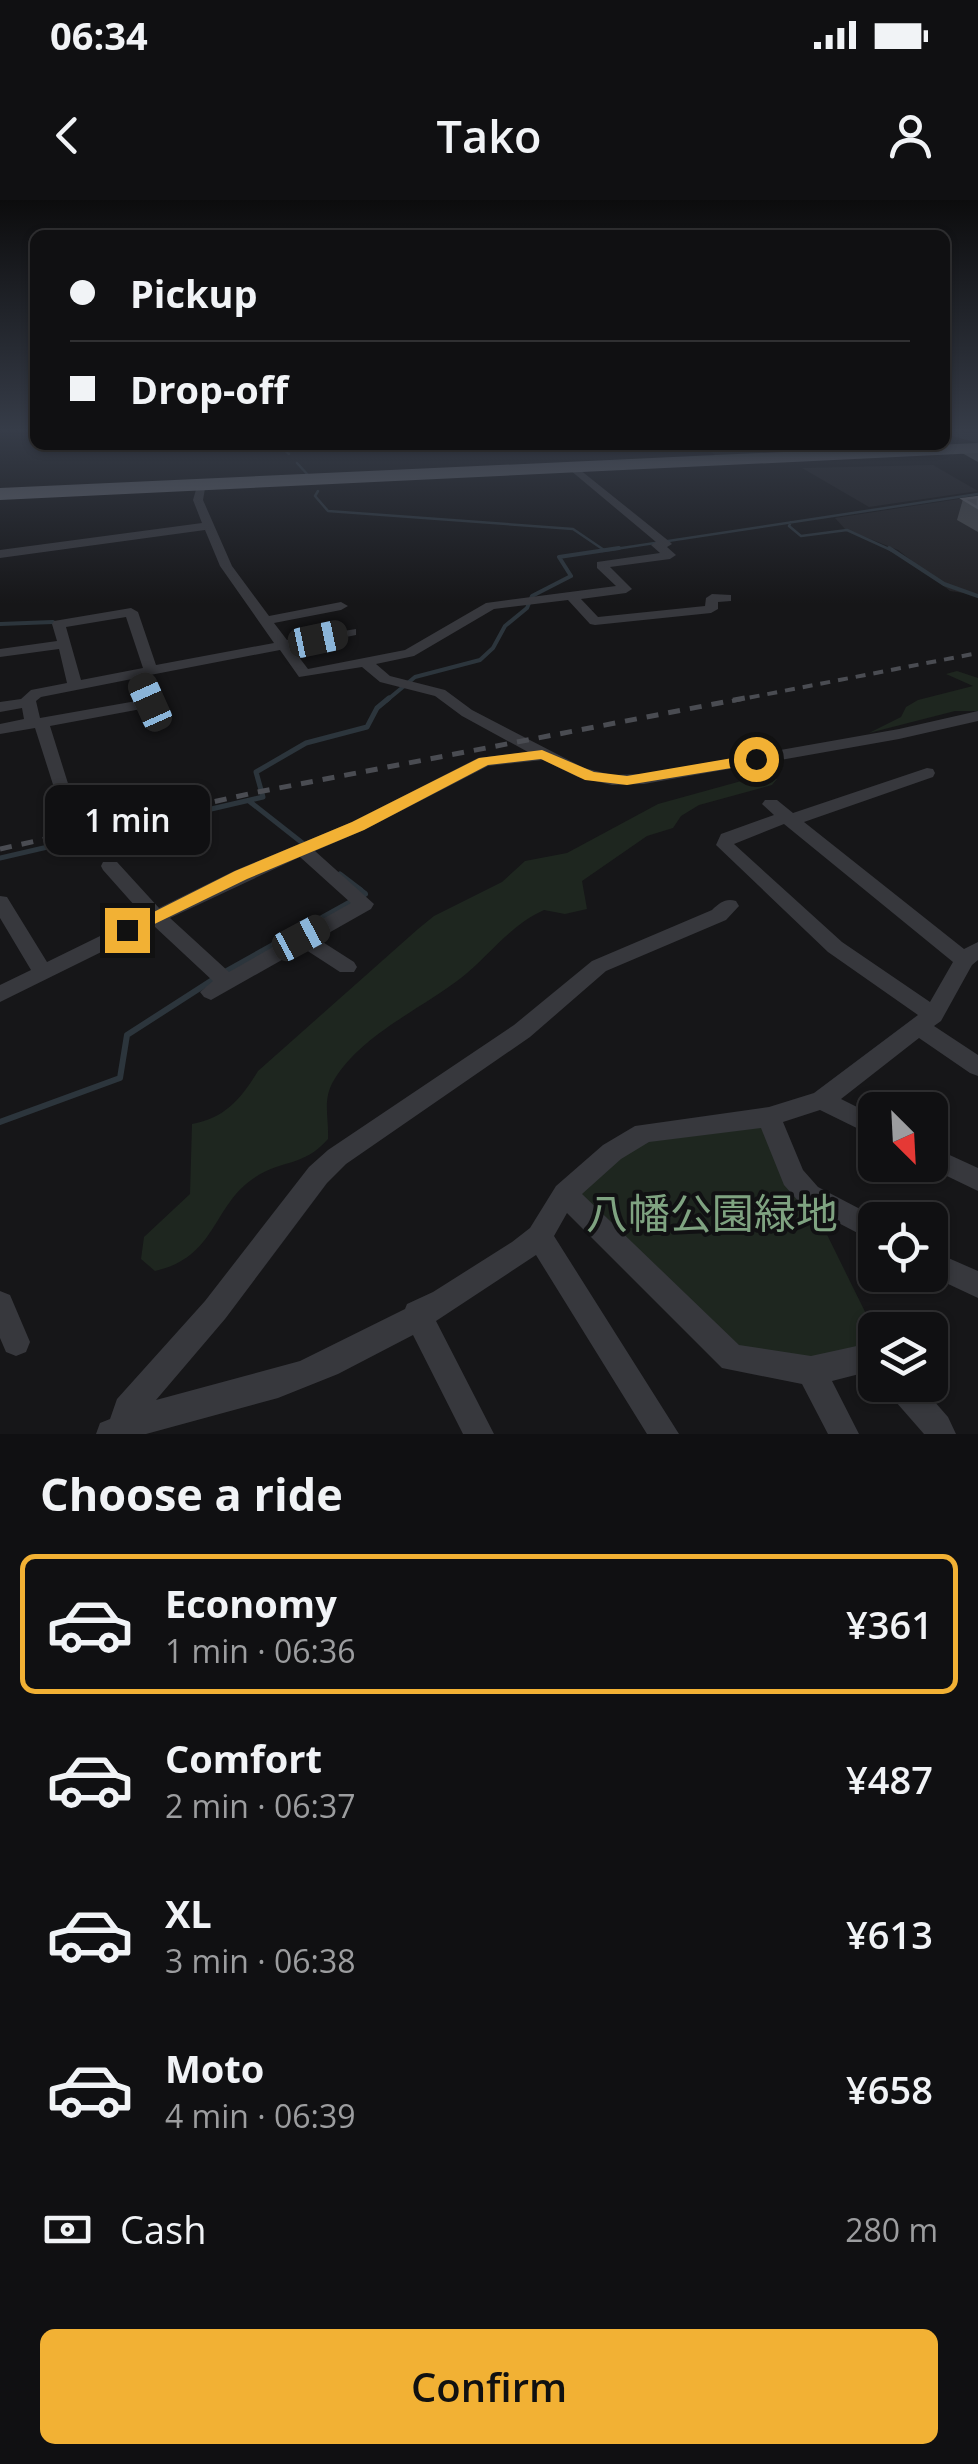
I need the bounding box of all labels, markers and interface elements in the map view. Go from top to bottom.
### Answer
text: 06:34 [50,9,148,61]
text: Tako [437,105,541,166]
icon: back [40,108,95,163]
icon: person [883,108,938,163]
text: Pickup [130,267,258,319]
text: Drop-off [130,363,288,415]
car [286,618,350,660]
car [124,668,176,736]
route start [734,737,779,782]
callout: 1 min [44,785,210,855]
text: 1 min [84,798,171,841]
route end [105,908,150,953]
car [267,911,335,965]
north arrow [858,1092,948,1182]
map controls [858,1092,948,1402]
park label: 八幡公園緑地 [586,1184,838,1241]
button: locate [858,1202,948,1292]
button: layers [858,1312,948,1402]
text: Choose a ride [40,1463,343,1524]
text: Economy [165,1577,337,1629]
icon: car [45,1579,135,1669]
text: ¥361 [846,1598,933,1650]
text: 1 min · 06:36 [165,1629,356,1672]
text: Comfort [165,1732,322,1784]
icon: car [45,1734,135,1824]
text: ¥487 [846,1753,933,1805]
text: 2 min · 06:37 [165,1784,356,1827]
text: XL [165,1887,212,1939]
icon: car [45,1889,135,1979]
text: ¥613 [846,1908,933,1960]
text: 3 min · 06:38 [165,1939,356,1982]
text: Moto [165,2042,264,2094]
icon: car [45,2044,135,2134]
text: ¥658 [846,2063,933,2115]
text: 4 min · 06:39 [165,2094,356,2137]
icon: cash [40,2202,95,2257]
text: Cash [120,2203,206,2255]
text: 280 m [845,2208,938,2251]
button: Confirm [40,2329,938,2444]

